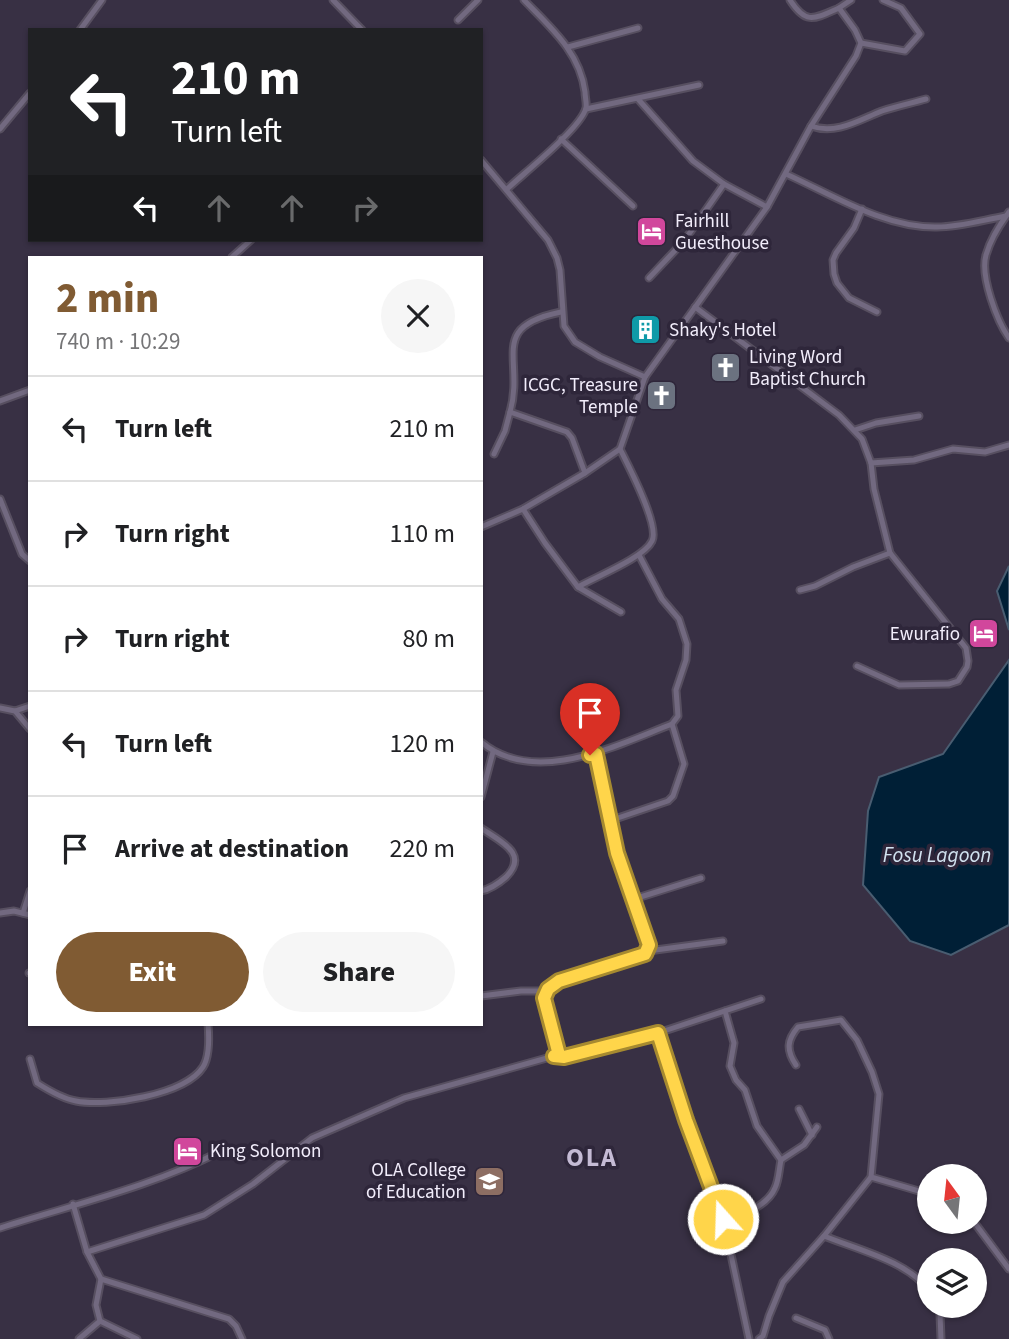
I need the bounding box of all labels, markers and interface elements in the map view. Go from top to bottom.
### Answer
text: 210 m [171,44,300,114]
icon: left [56,56,147,147]
text: Turn left [171,109,282,155]
icon: left [127,189,165,227]
icon: ahead [200,189,238,227]
icon: ahead [273,189,311,227]
icon: right [346,189,384,227]
place label: Fairhill Guesthouse [675,208,769,257]
hotel icon: Fairhill Guesthouse [635,215,669,249]
text: 2 min [56,269,159,329]
button: close [381,279,455,353]
building icon: Shaky's Hotel [629,313,663,347]
place label: Shaky's Hotel [669,317,776,344]
text: 740 m · 10:29 [56,325,180,358]
place label: Living Word Baptist Church [749,344,866,393]
church icon: Living Word Baptist Church [709,351,743,385]
place label: ICGC, Treasure Temple [523,372,638,421]
church icon: ICGC, Treasure Temple [644,379,678,413]
icon: left [56,410,94,448]
text: Turn left [115,410,212,447]
text: 210 m [389,410,455,447]
icon: right [56,515,94,553]
text: Turn right [115,515,230,552]
text: 110 m [389,515,455,552]
hotel icon: Ewurafio [966,617,1000,651]
icon: right [56,620,94,658]
text: Turn right [115,620,230,657]
text: 80 m [402,620,455,657]
place label: Ewurafio [890,621,960,648]
pin [560,683,620,755]
icon: arrive [571,694,609,732]
icon: left [56,725,94,763]
text: Turn left [115,725,212,762]
text: 120 m [389,725,455,762]
icon: arrive [56,830,94,868]
text: Arrive at destination [115,830,349,867]
text: 220 m [389,830,455,867]
water label: Fosu Lagoon [883,840,991,870]
button: Exit [56,932,249,1012]
button: Share [263,932,455,1012]
hotel icon: King Solomon [170,1134,204,1168]
place label: King Solomon [210,1138,321,1165]
district label: OLA [566,1139,618,1176]
place label: OLA College of Education [366,1157,466,1206]
school or university icon: OLA College of Education [472,1164,506,1198]
north arrow [917,1164,987,1234]
map controls [917,1164,987,1318]
position arrow [686,1182,760,1256]
button: layers [917,1248,987,1318]

